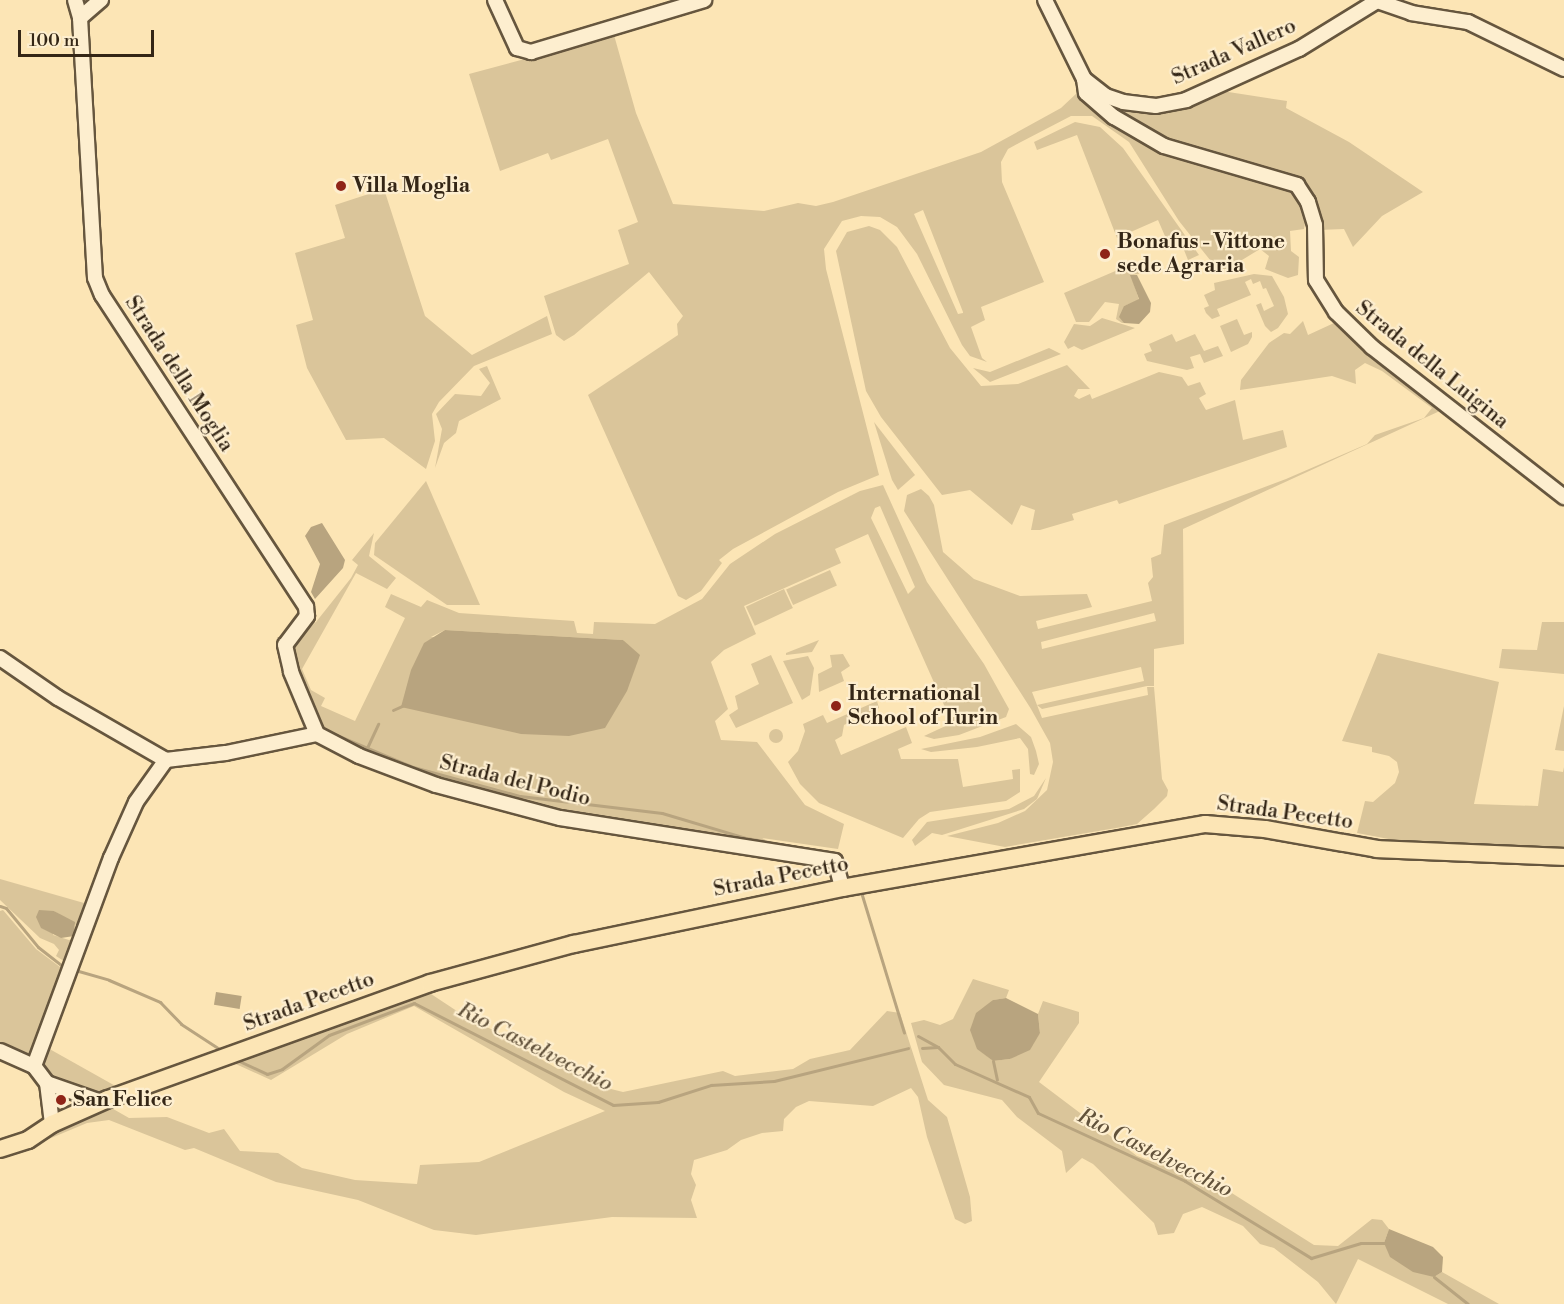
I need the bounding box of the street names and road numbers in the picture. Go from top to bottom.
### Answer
street label: Strada Vallero [1168,13,1300,91]
street label: Strada della Moglia [119,291,239,457]
street label: Strada della Luigina [1350,296,1514,434]
street label: Strada del Podio [437,750,593,812]
street label: Strada Pecetto [1215,791,1355,835]
street label: Strada Pecetto [711,852,851,902]
street label: Strada Pecetto [240,967,378,1037]

